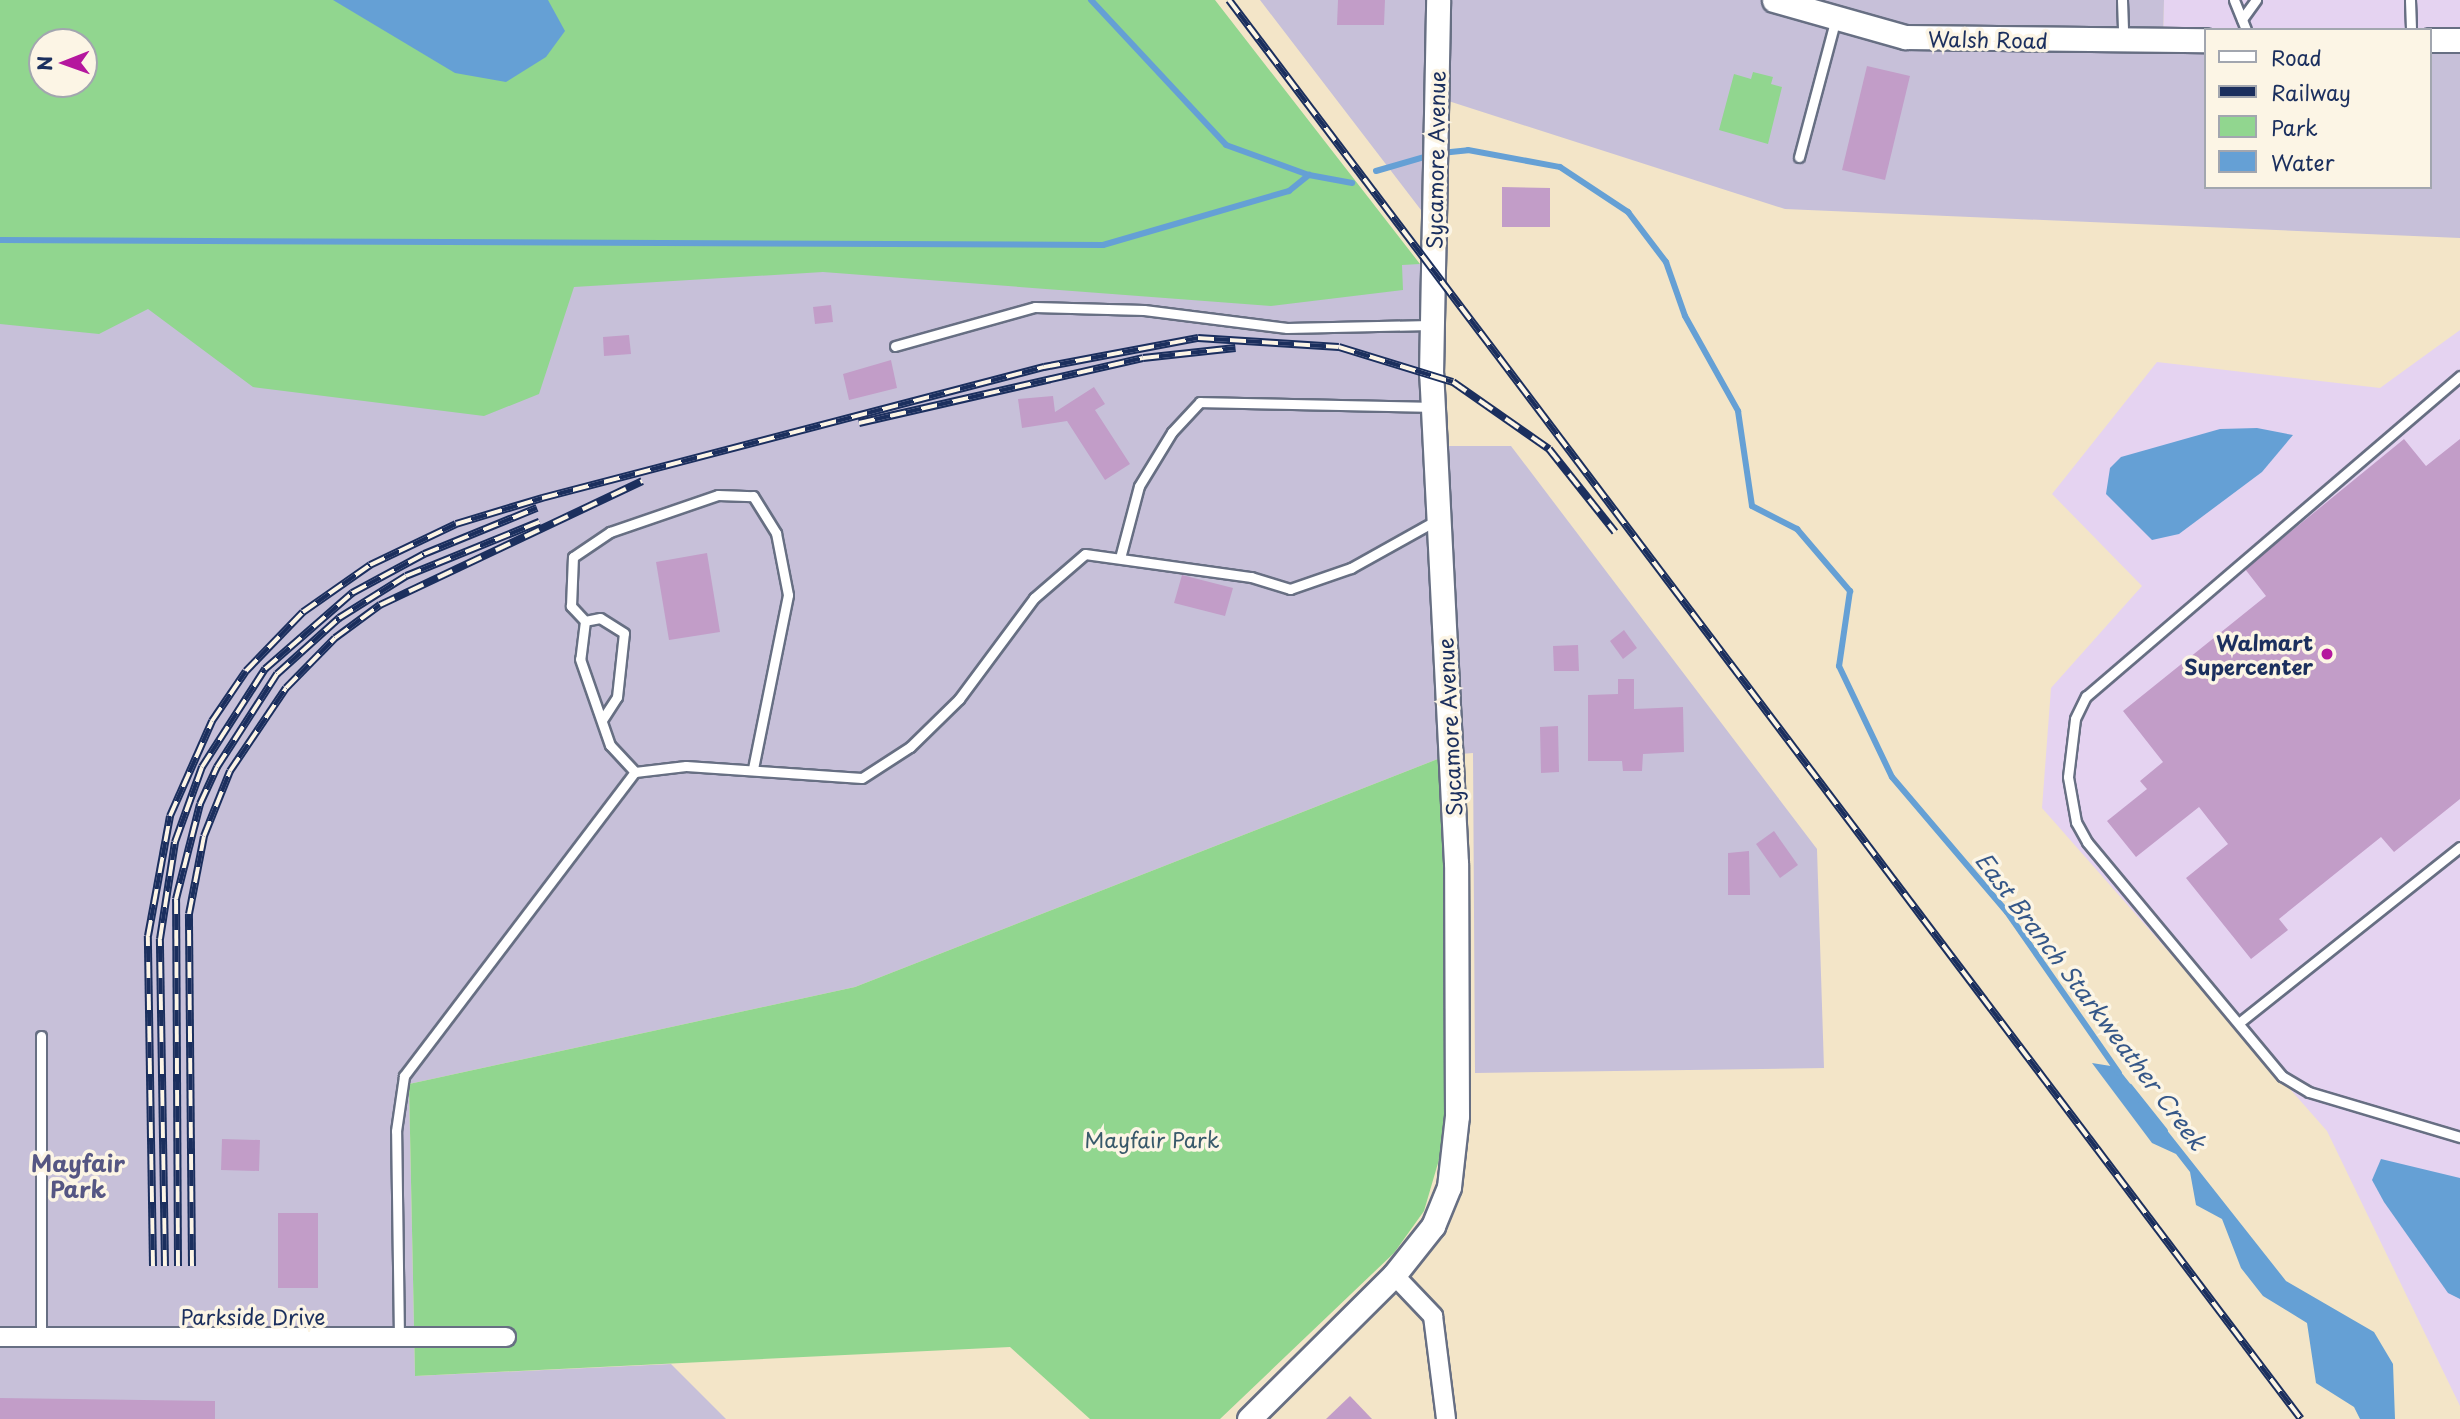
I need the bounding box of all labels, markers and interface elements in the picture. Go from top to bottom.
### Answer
street label: Walsh Road [1928,25,2048,53]
north arrow [28,28,98,98]
legend [2204,28,2432,189]
text: Road [2271,41,2322,73]
text: N [30,56,58,71]
street label: Sycamore Avenue [1421,70,1449,250]
text: Railway [2271,76,2351,108]
text: Park [2271,111,2318,143]
text: Water [2271,146,2334,178]
place label: Walmart Supercenter [2184,629,2313,679]
street label: Sycamore Avenue [1432,637,1466,817]
marker: Walmart Supercenter [2319,646,2335,662]
water label: East Branch Starkweather Creek [1969,846,2213,1156]
park label: Mayfair Park [1085,1126,1219,1152]
district label: Mayfair Park [31,1149,125,1203]
street label: Parkside Drive [181,1303,325,1329]

